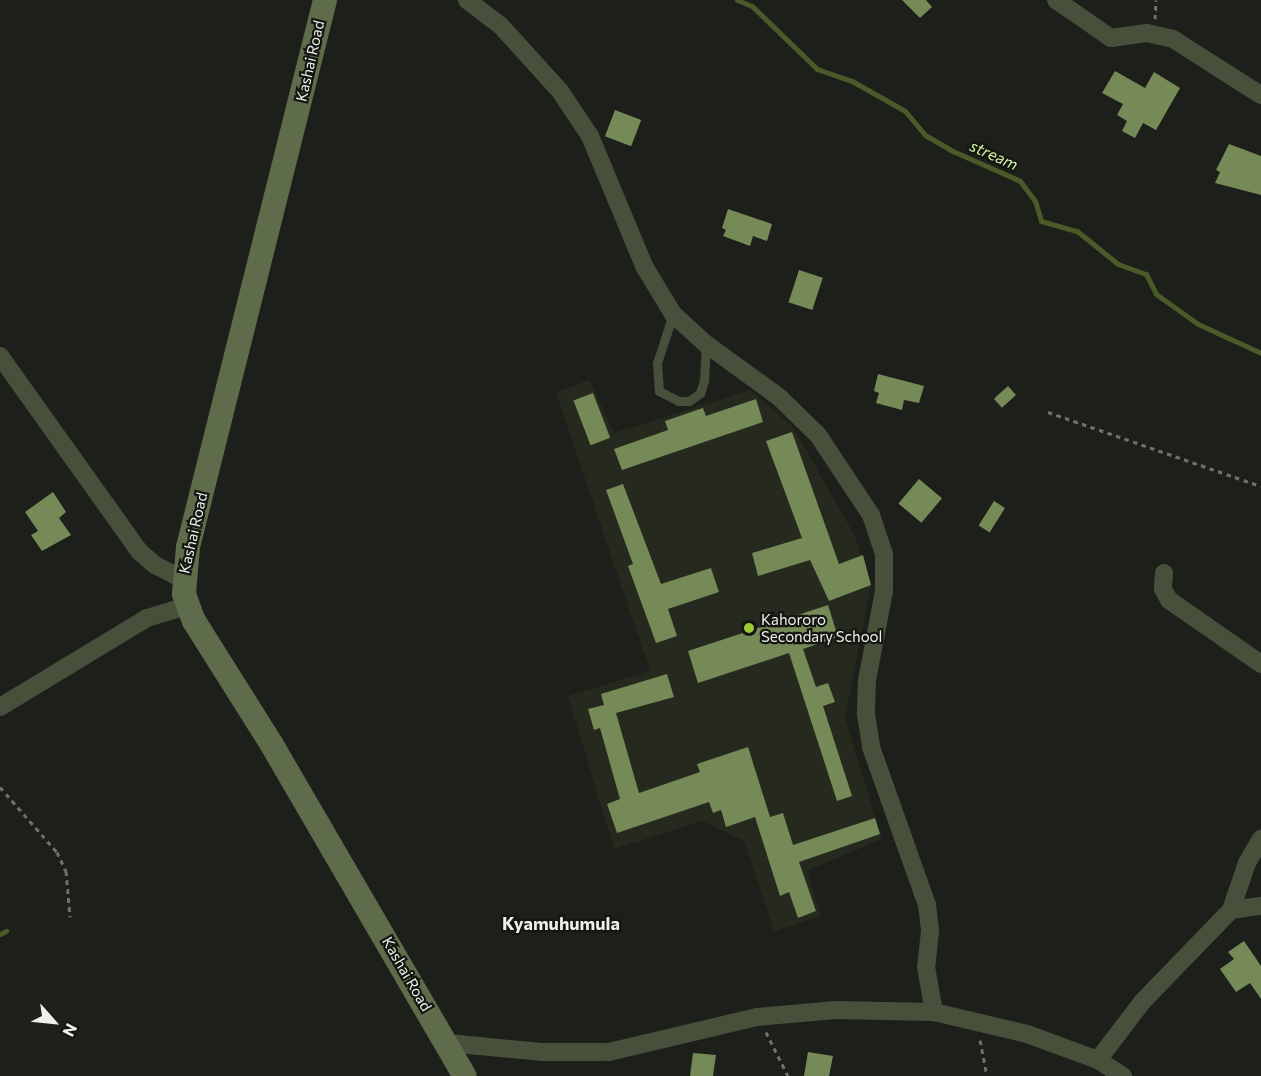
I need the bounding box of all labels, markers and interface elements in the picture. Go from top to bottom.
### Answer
street label: Kashai Road [292,19,328,103]
water label: stream [967,136,1021,174]
street label: Kashai Road [175,491,211,575]
place label: Kahororo Secondary School [761,610,882,645]
marker: Kahororo Secondary School [742,621,756,635]
district label: Kyamuhumula [502,912,620,934]
street label: Kashai Road [378,934,436,1014]
north arrow [24,992,84,1052]
text: N [59,1021,82,1040]

